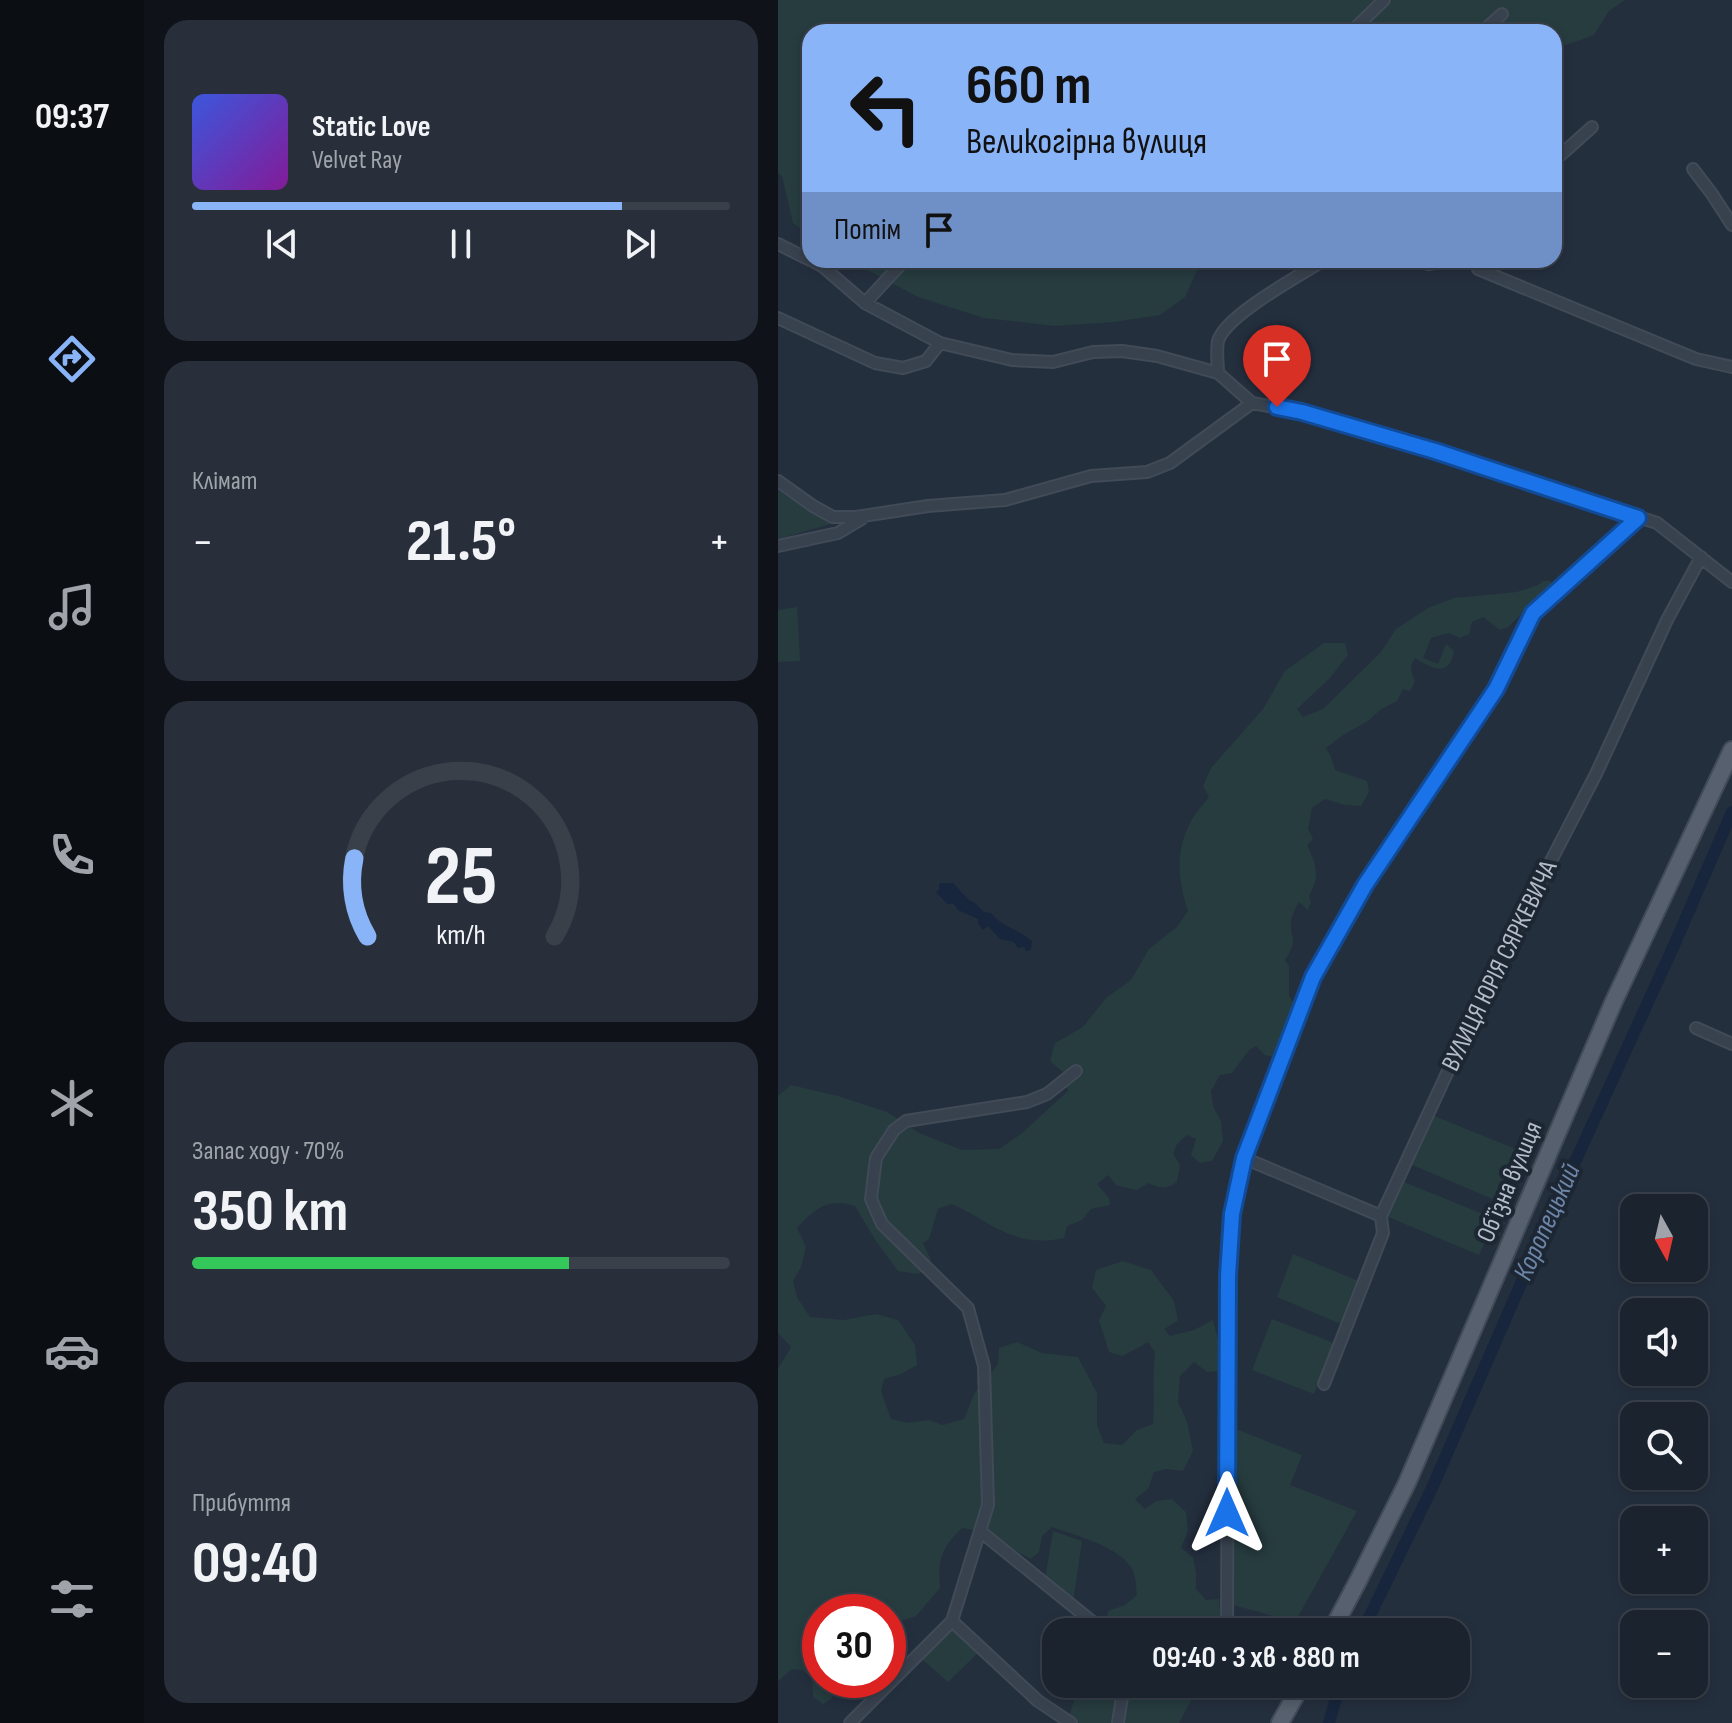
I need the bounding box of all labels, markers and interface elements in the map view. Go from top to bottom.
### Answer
text: 660 m [966,53,1091,120]
icon: left [834,56,938,160]
text: 09:37 [35,96,109,139]
text: Static Love [312,109,431,145]
text: Великогірна вулиця [966,121,1207,164]
text: Velvet Ray [312,145,402,176]
icon: arrive [917,208,961,252]
text: Потім [834,212,901,248]
icon: previous [260,222,304,266]
icon: pause [439,222,483,266]
icon: next [618,222,662,266]
pin [1243,325,1311,407]
icon: directions [44,331,100,387]
icon: arrive [1255,337,1299,381]
text: Клімат [192,466,257,497]
text: 21.5° [406,506,516,578]
text: − [192,516,214,569]
text: + [708,516,730,569]
icon: music [44,579,100,635]
icon: phone [44,827,100,883]
text: 25 [425,828,497,928]
street label: ВУЛИЦЯ ЮРІЯ СЯРКЕВИЧА [1436,855,1565,1076]
text: km/h [436,919,486,954]
icon: climate [44,1075,100,1131]
street label: Обʼїзна вулиця [1471,1117,1549,1247]
text: Запас ходу · 70% [192,1136,344,1167]
water label: Коропецький [1507,1158,1588,1286]
text: 350 km [192,1176,348,1248]
north arrow [1620,1194,1708,1282]
map controls [1620,1194,1708,1698]
button: sound [1620,1298,1708,1386]
icon: car [44,1323,100,1379]
button: search [1620,1402,1708,1490]
position arrow [1185,1471,1269,1555]
text: Прибуття [192,1488,291,1519]
button: + [1620,1506,1708,1594]
text: 09:40 [192,1528,319,1600]
icon: filters [44,1571,100,1627]
speed limit sign: 30 [802,1594,906,1698]
button: − [1620,1610,1708,1698]
text: 09:40 · 3 хв · 880 m [1152,1640,1360,1676]

